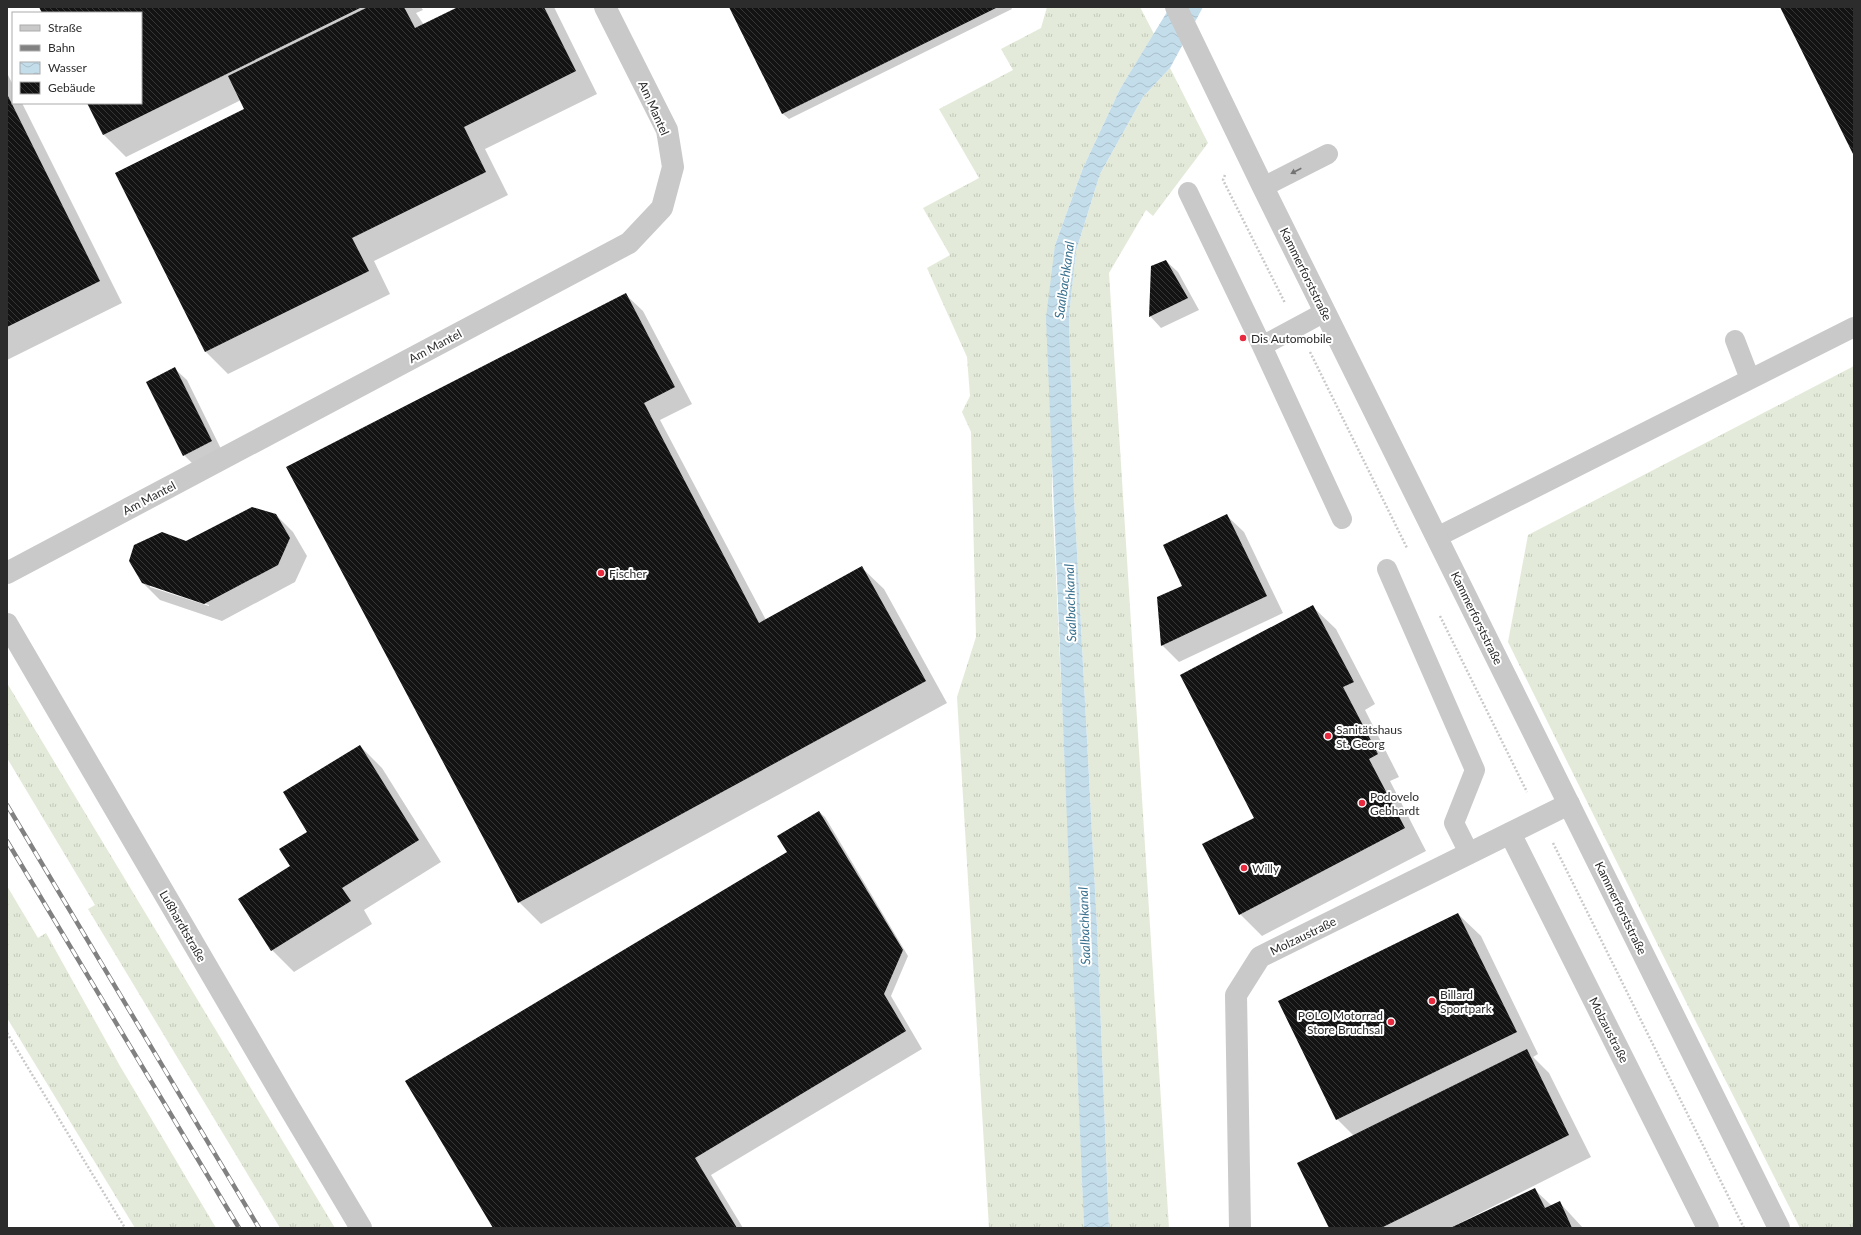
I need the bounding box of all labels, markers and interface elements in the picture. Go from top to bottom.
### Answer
legend [12,12,142,104]
text: Straße [48,20,82,35]
text: Bahn [48,40,75,55]
text: Wasser [48,60,87,75]
street label: Am Mantel [635,78,673,138]
text: Gebäude [48,80,95,95]
one-way arrow [1290,168,1301,174]
street label: Kammerforststraße [1277,225,1335,323]
water label: Saalbachkanal [1051,240,1077,320]
street label: Am Mantel [406,326,464,366]
place label: Dis Automobile [1251,331,1332,346]
marker: Dis Automobile [1238,333,1248,343]
street label: Am Mantel [120,478,178,518]
water label: Saalbachkanal [1061,564,1079,642]
place label: Fischer [609,566,648,581]
marker: Fischer [596,568,606,578]
street label: Kammerforststraße [1448,569,1506,667]
place label: Sanitätshaus St. Georg [1336,722,1402,751]
marker: Sanitätshaus St. Georg [1323,731,1333,741]
place label: Podovelo Gebhardt [1370,789,1420,818]
marker: Podovelo Gebhardt [1357,798,1367,808]
street label: Kammerforststraße [1592,859,1650,957]
place label: Willy [1252,861,1280,876]
marker: Willy [1239,863,1249,873]
street label: Lußhardtstraße [156,887,210,965]
water label: Saalbachkanal [1075,887,1093,965]
street label: Molzaustraße [1267,914,1339,958]
place label: Billard Sportpark [1440,987,1493,1016]
street label: Molzaustraße [1586,995,1632,1065]
marker: Billard Sportpark [1427,996,1437,1006]
place label: POLO Motorrad Store Bruchsal [1298,1008,1383,1037]
marker: POLO Motorrad Store Bruchsal [1386,1017,1396,1027]

